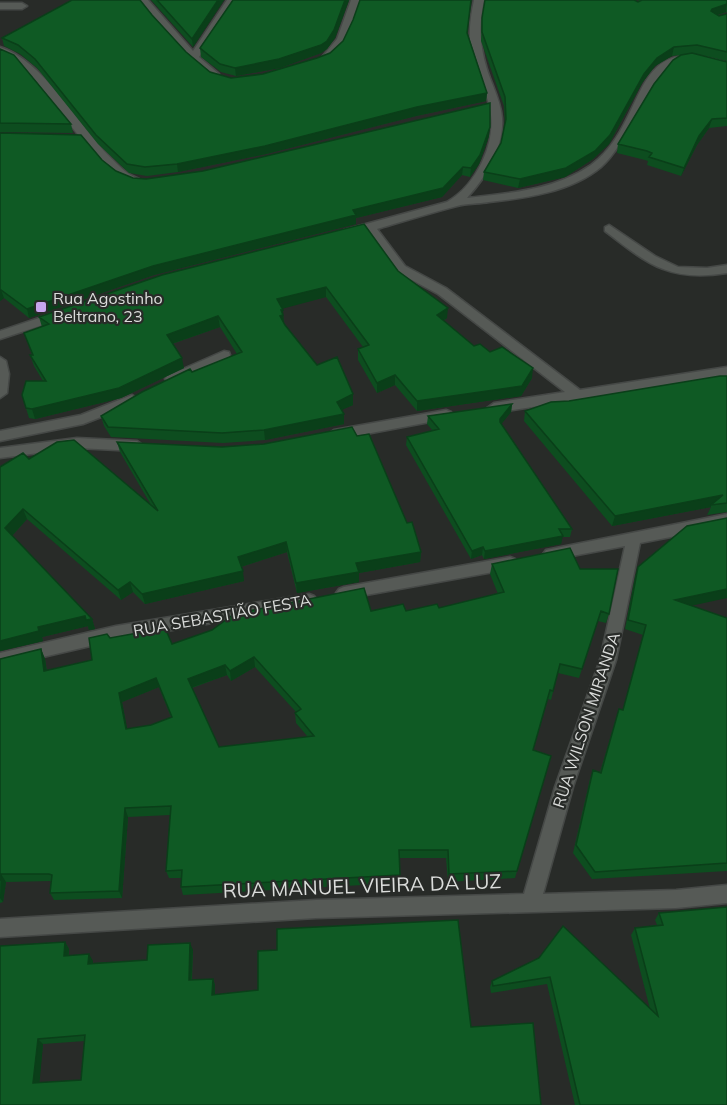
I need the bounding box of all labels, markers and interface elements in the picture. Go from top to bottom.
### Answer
place label: Rua Agostinho Beltrano, 23 [53,288,163,326]
marker: Rua Agostinho Beltrano, 23 [34,300,48,314]
street label: RUA SEBASTIÃO FESTA [132,589,313,640]
street label: RUA WILSON MIRANDA [548,629,624,810]
street label: RUA MANUEL VIEIRA DA LUZ [222,868,502,903]

